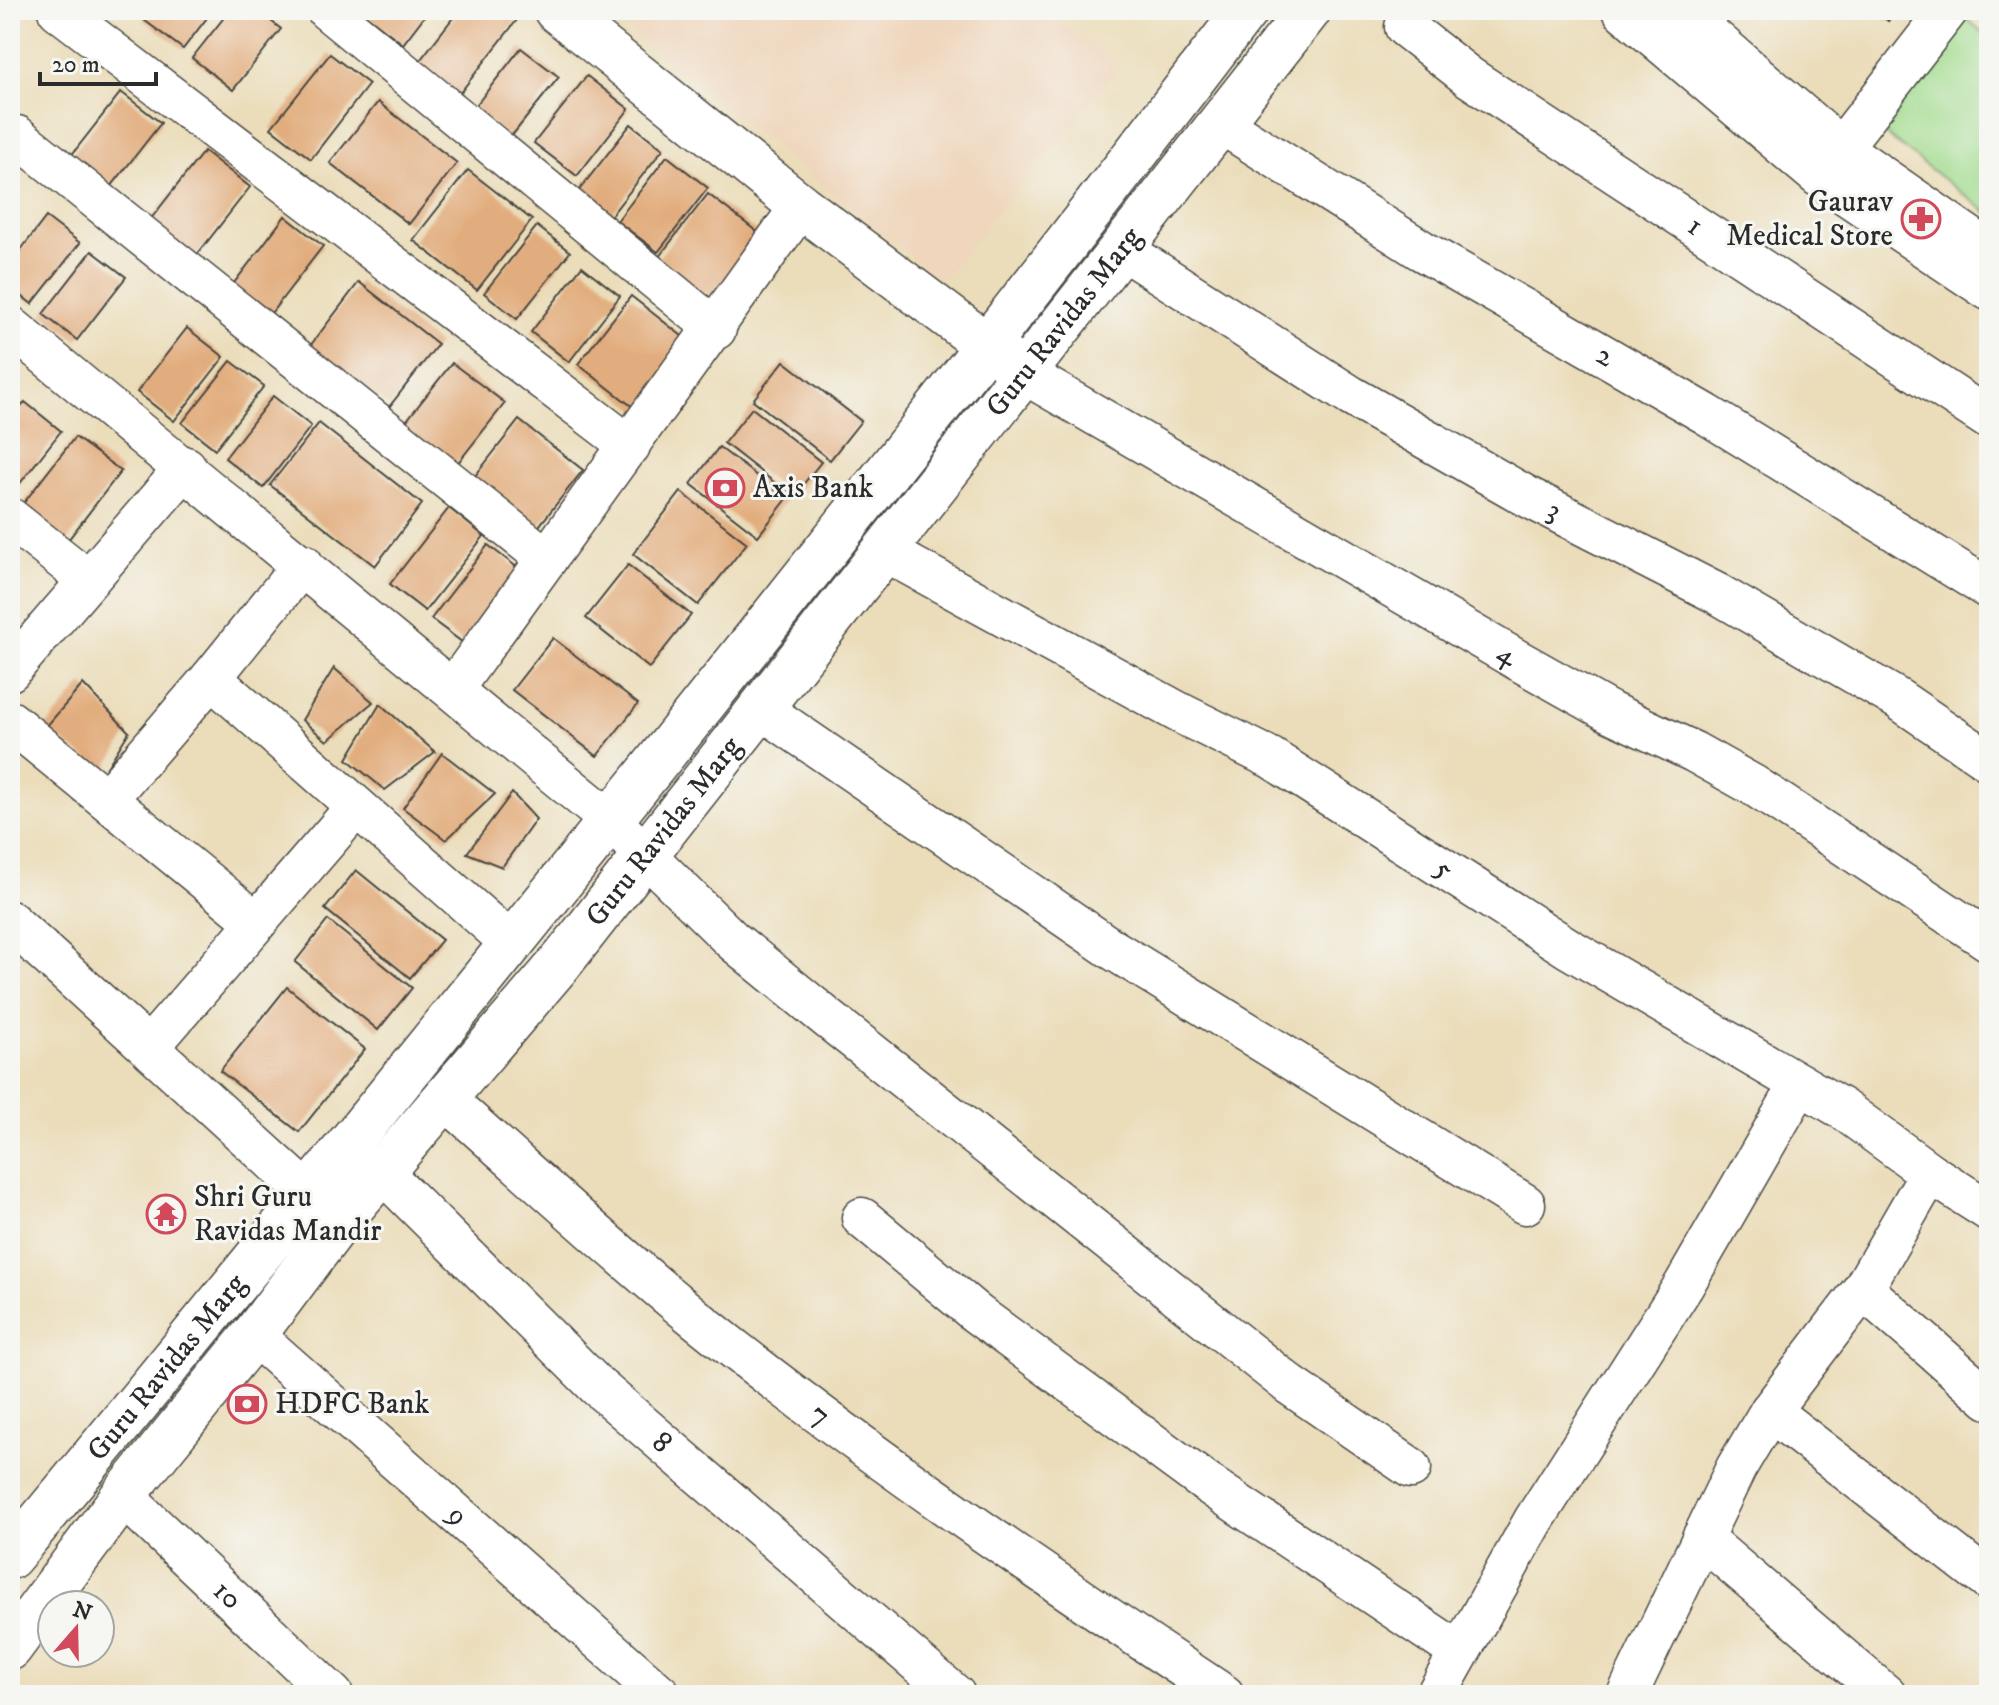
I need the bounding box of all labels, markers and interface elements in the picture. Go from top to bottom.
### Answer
scale bar [40,36,156,86]
text: 20 m [52,50,100,80]
place label: Gaurav Medical Store [1726,184,1894,255]
pharmacy icon: Gaurav Medical Store [1900,198,1942,240]
street label: 1 [1680,207,1710,244]
street label: Guru Ravidas Marg [978,219,1150,425]
street label: 2 [1590,336,1621,376]
bank icon: Axis Bank [704,467,746,509]
place label: Axis Bank [753,470,873,507]
street label: 3 [1541,491,1568,529]
street label: 4 [1491,634,1525,675]
street label: Guru Ravidas Marg [578,729,750,934]
street label: 5 [1428,849,1460,888]
place label: Shri Guru Ravidas Mandir [194,1179,381,1250]
temple icon: Shri Guru Ravidas Mandir [145,1193,187,1235]
street label: Guru Ravidas Marg [79,1266,255,1469]
bank icon: HDFC Bank [226,1383,268,1425]
place label: HDFC Bank [275,1386,429,1423]
street label: 7 [803,1395,838,1434]
street label: 8 [644,1423,680,1461]
street label: 9 [438,1495,476,1534]
street label: 10 [205,1572,250,1618]
north arrow [36,1589,116,1669]
text: N [69,1596,95,1627]

